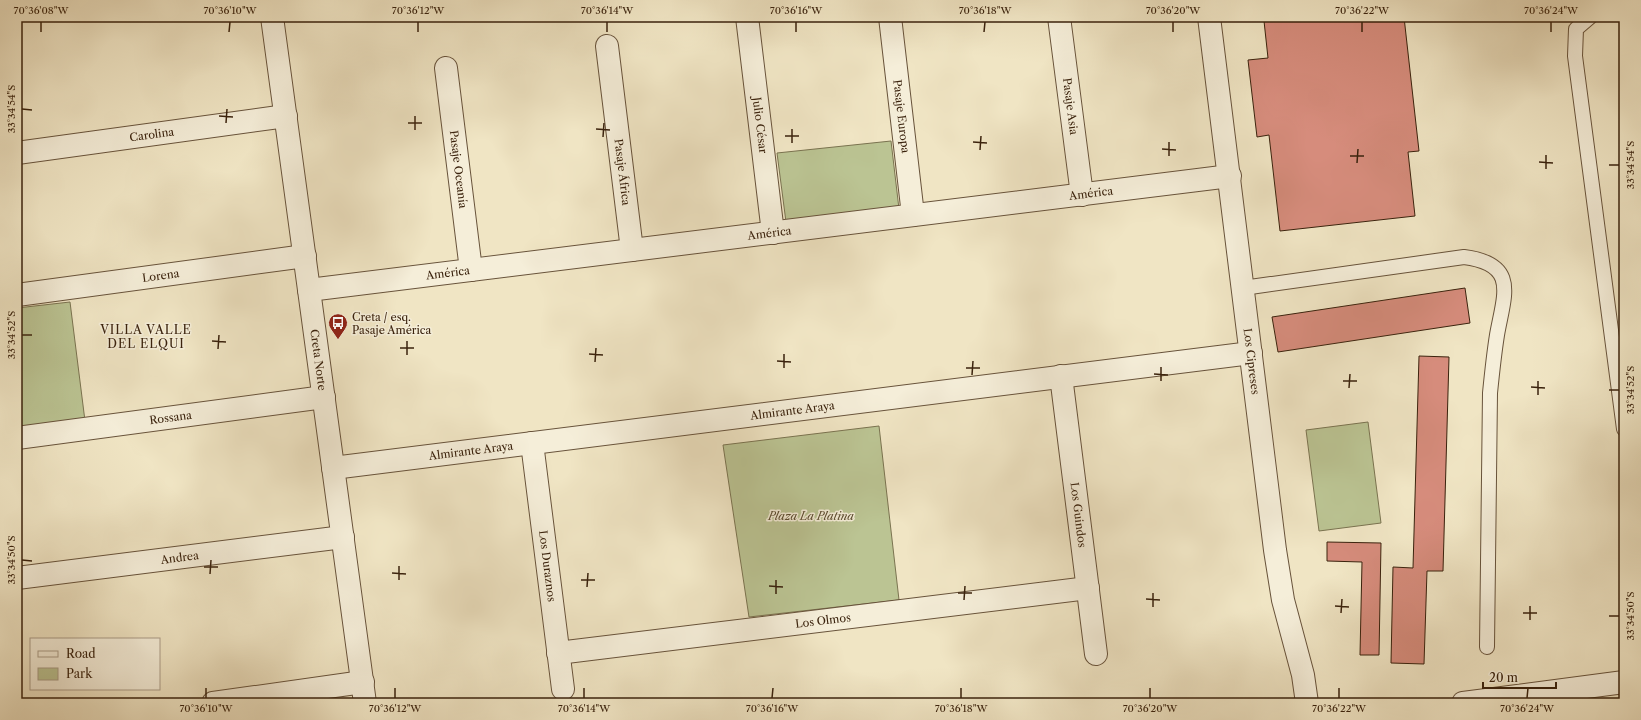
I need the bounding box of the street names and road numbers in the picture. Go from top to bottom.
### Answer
street label: Pasaje Asia [1060,77,1081,136]
street label: Pasaje Europa [890,79,913,154]
street label: Julio César [749,94,770,155]
street label: Carolina [129,124,175,144]
street label: Pasaje Oceanía [447,129,470,209]
street label: Pasaje África [611,138,633,206]
street label: América [1067,184,1114,203]
street label: América [746,223,792,243]
street label: América [424,263,471,283]
street label: Lorena [141,266,180,285]
street label: Los Cipreses [1241,327,1263,396]
street label: Creta Norte [307,328,330,391]
street label: Almirante Araya [748,398,836,423]
street label: Rossana [148,408,193,427]
street label: Almirante Araya [427,438,514,463]
street label: Los Guindos [1067,481,1090,549]
street label: Los Duraznos [536,529,559,603]
street label: Andrea [159,548,200,567]
street label: Los Olmos [794,610,852,631]

